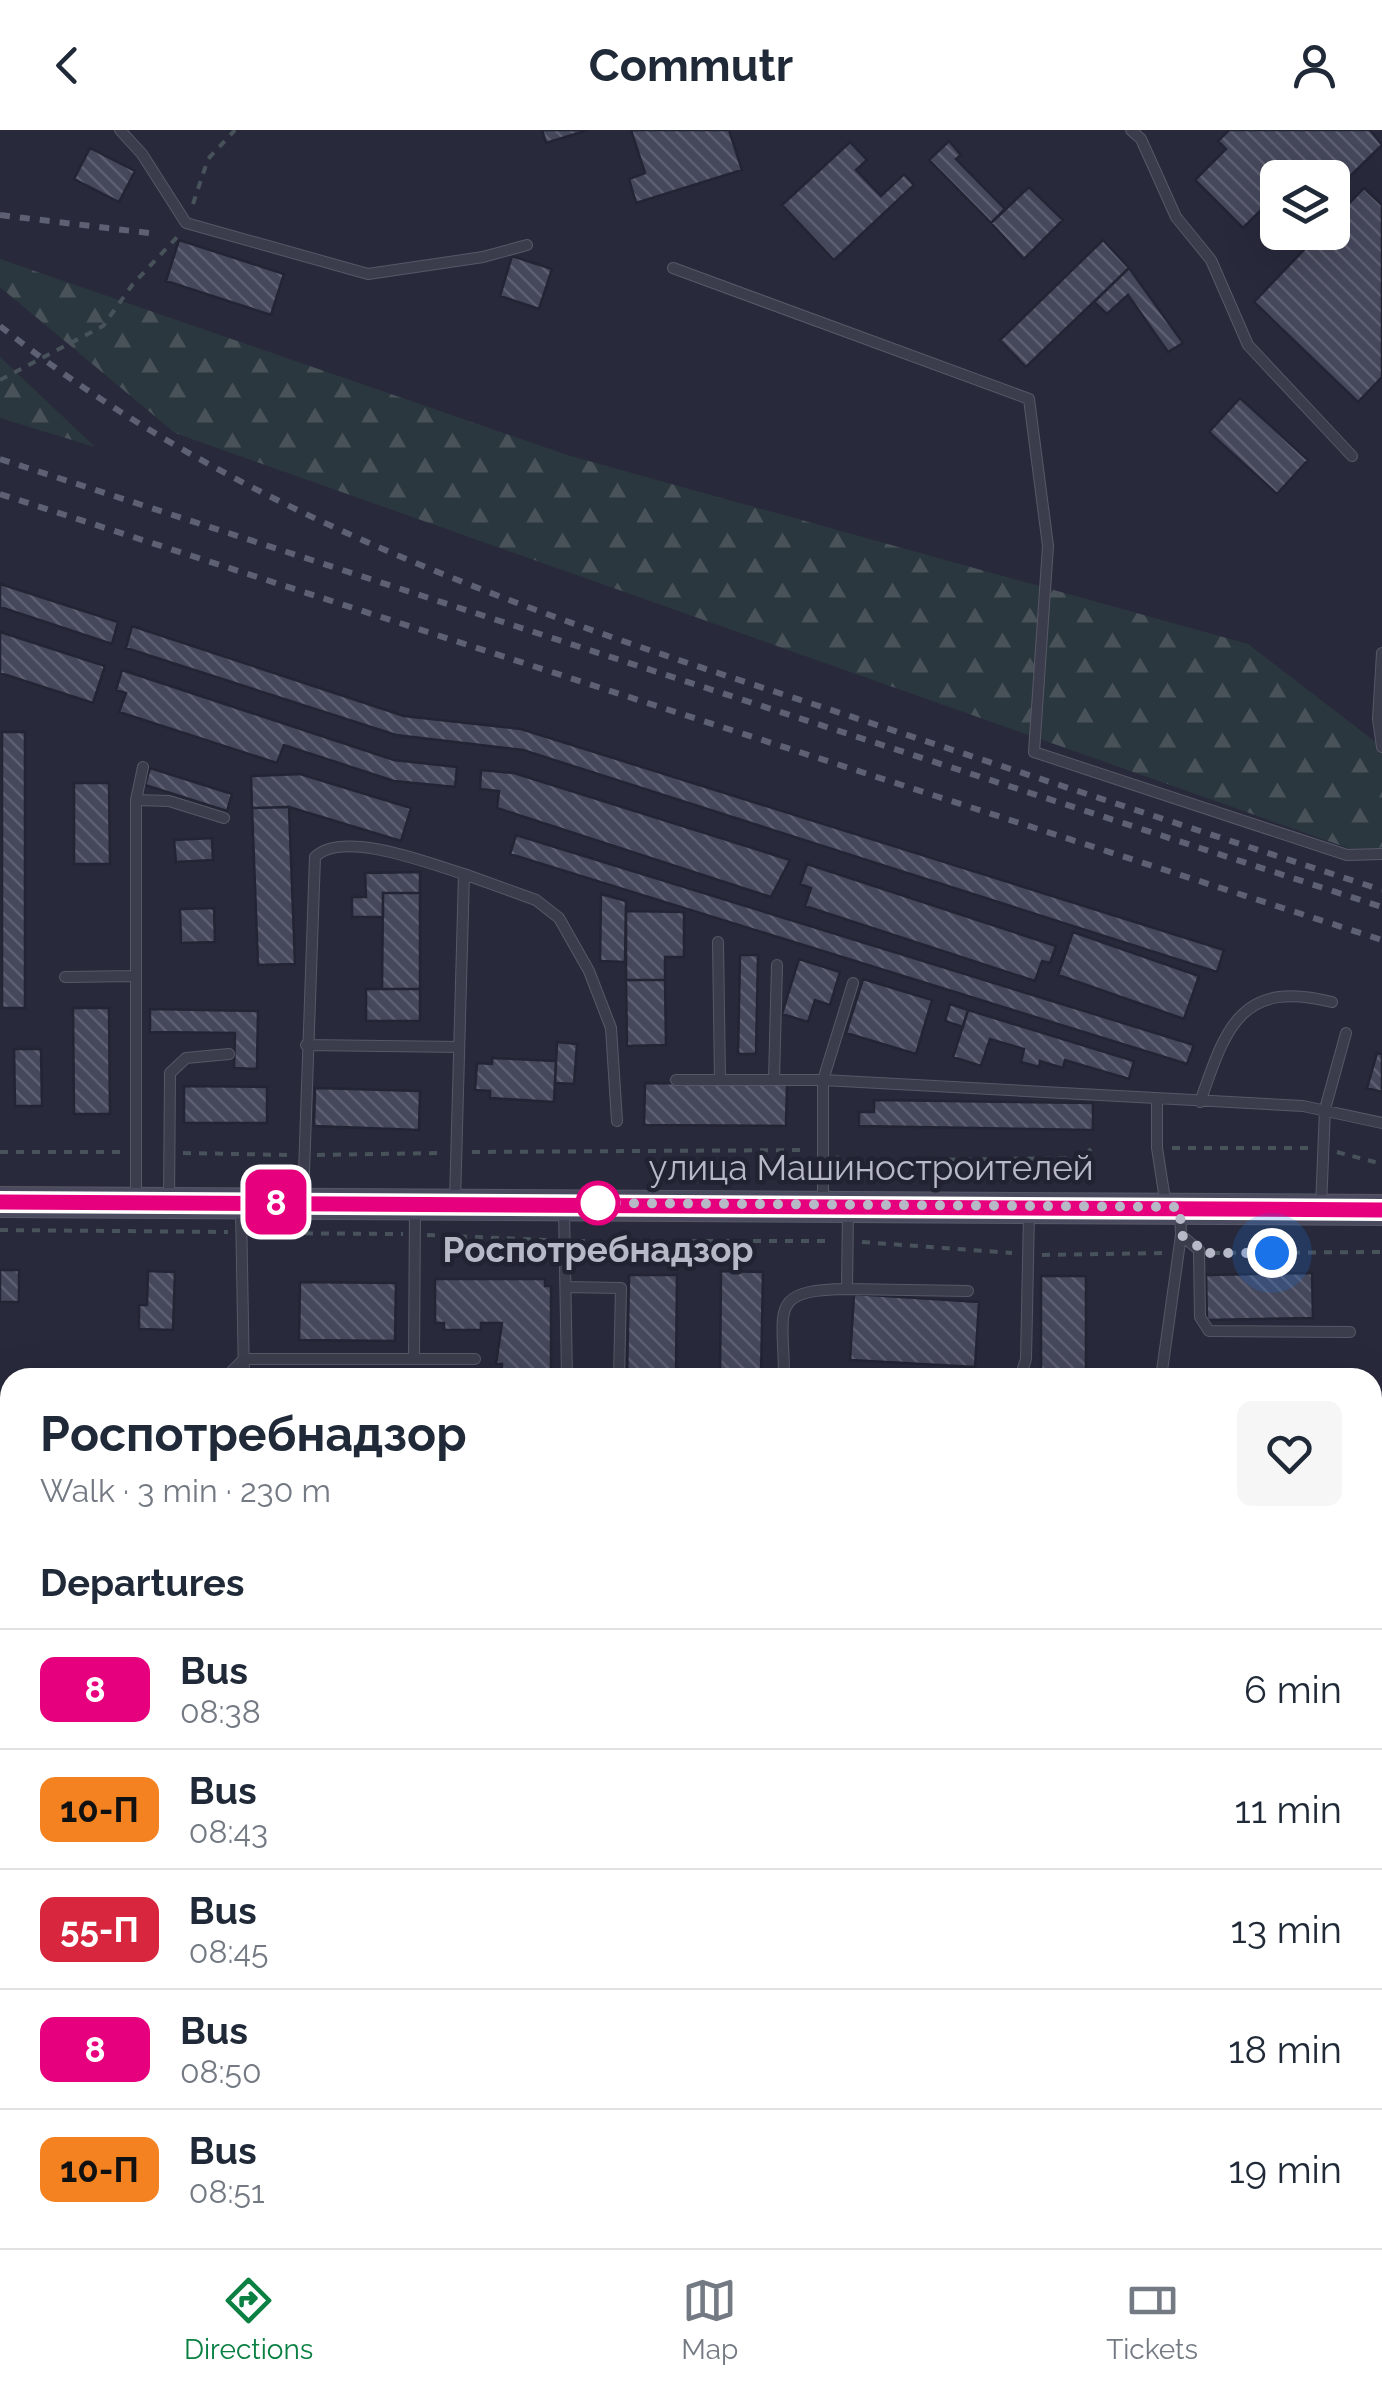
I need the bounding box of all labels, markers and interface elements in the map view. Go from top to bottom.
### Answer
icon: back [40,38,95,93]
icon: person [1287,38,1342,93]
text: Commutr [589,39,793,92]
map controls [1260,160,1350,250]
button: layers [1260,160,1350,250]
street label: улица Машиностроителей [648,1147,1094,1188]
line badge: 8 [244,1170,308,1234]
text: 8 [265,1182,287,1223]
marker: Роспотребнадзор [577,1182,619,1224]
your location [1247,1228,1297,1278]
place label: Роспотребнадзор [442,1229,754,1270]
button: heart [1237,1401,1342,1506]
text: Роспотребнадзор [40,1406,467,1462]
text: Walk · 3 min · 230 m [40,1472,331,1509]
text: Departures [40,1560,245,1605]
text: Bus [180,1648,248,1693]
text: 6 min [1244,1667,1342,1712]
text: 8 [84,1669,106,1710]
text: 08:38 [180,1693,261,1730]
text: Bus [189,1768,257,1813]
text: 11 min [1234,1787,1342,1832]
text: 10-П [60,1789,139,1830]
text: 08:43 [189,1813,268,1850]
text: Bus [189,1888,257,1933]
text: 13 min [1230,1907,1342,1952]
text: 55-П [60,1909,139,1950]
text: 08:45 [189,1933,268,1970]
text: Bus [180,2008,248,2053]
text: 18 min [1228,2027,1342,2072]
text: 8 [84,2029,106,2070]
text: 08:50 [180,2053,262,2090]
text: Bus [189,2128,257,2173]
text: 19 min [1228,2147,1342,2192]
text: 10-П [60,2149,139,2190]
text: 08:51 [189,2173,265,2210]
tab: Directions [184,2273,313,2366]
tab: Map [681,2273,738,2366]
tab: Tickets [1106,2273,1198,2366]

